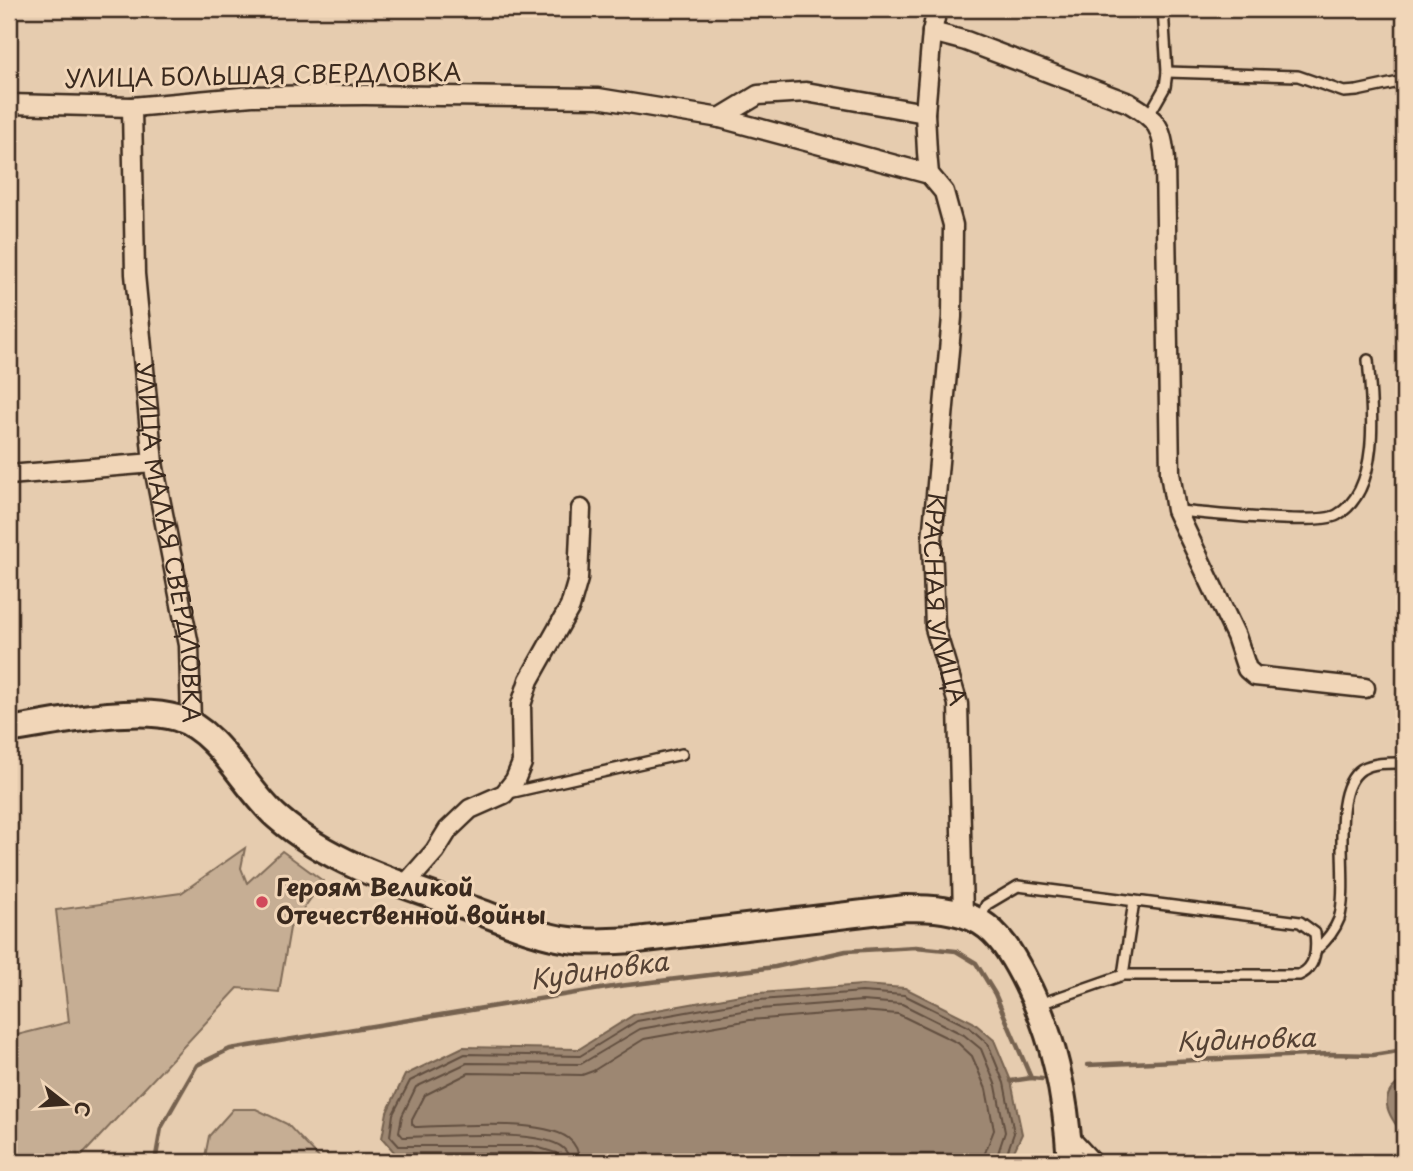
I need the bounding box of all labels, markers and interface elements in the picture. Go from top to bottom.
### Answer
street label: УЛИЦА БОЛЬШАЯ СВЕРДЛОВКА [65,53,461,95]
street label: УЛИЦА МАЛАЯ СВЕРДЛОВКА [127,360,211,723]
street label: КРАСНАЯ УЛИЦА [916,491,977,710]
place label: Героям Великой Отечественной войны [276,868,546,932]
marker: Героям Великой Отечественной войны [254,894,270,910]
water label: Кудиновка [527,940,671,999]
water label: Кудиновка [1176,1017,1317,1060]
north arrow [32,1070,102,1140]
text: С [68,1098,99,1120]

